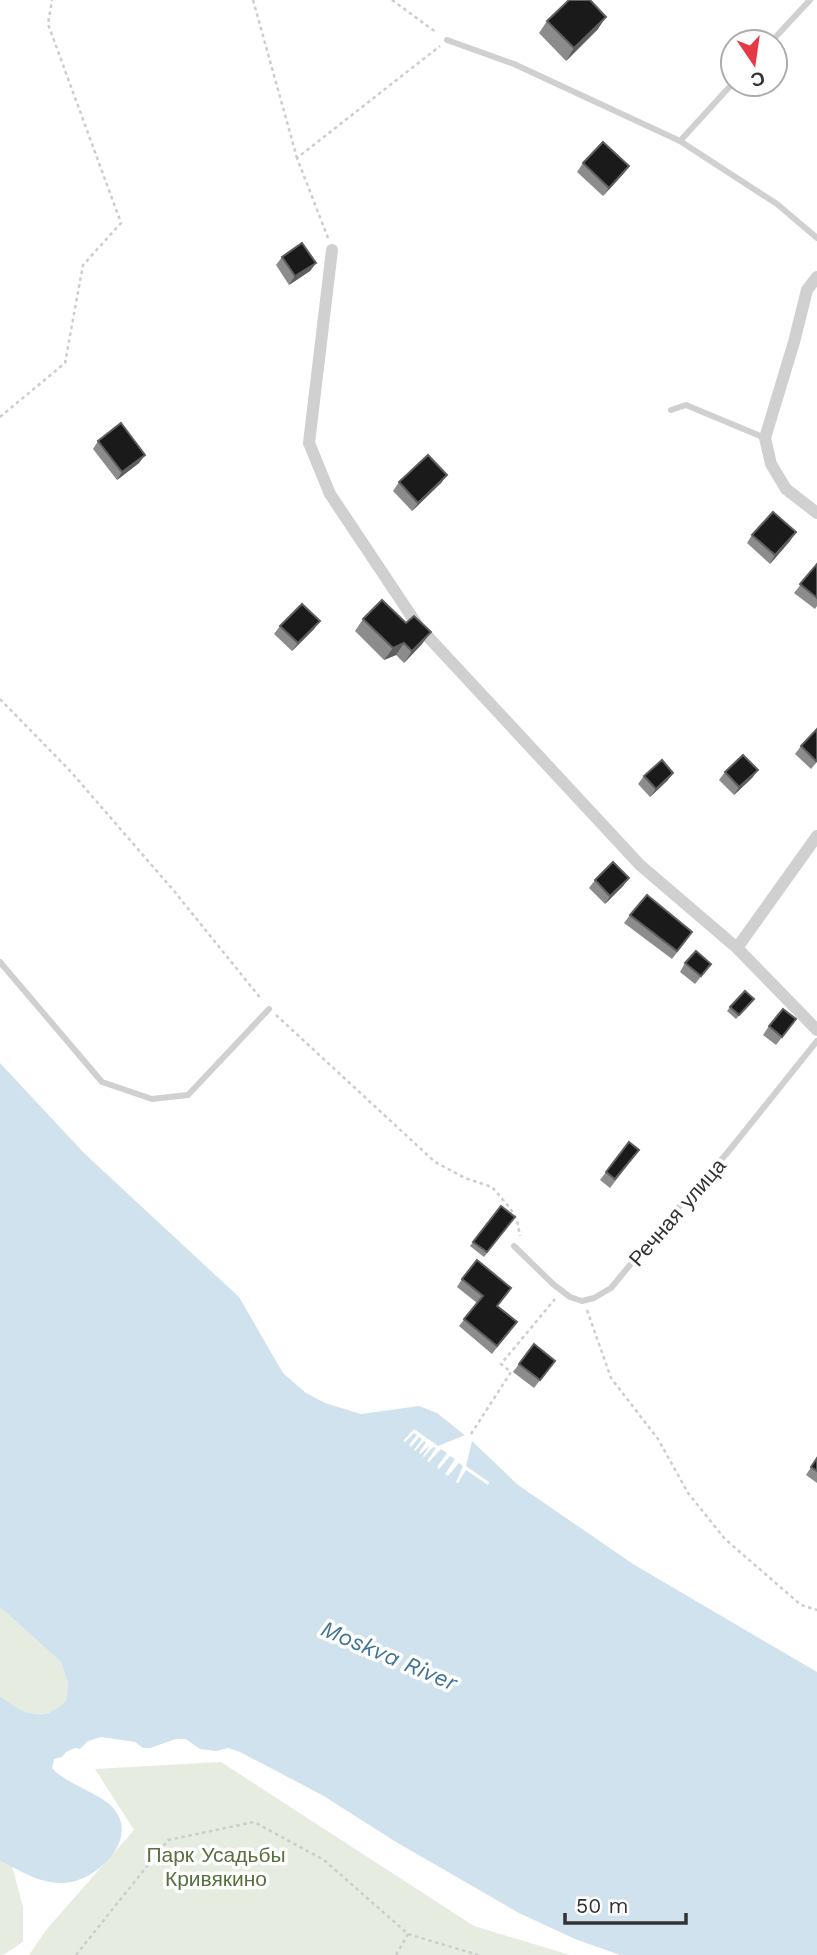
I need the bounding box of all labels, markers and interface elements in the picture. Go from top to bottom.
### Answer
north arrow [719,28,789,98]
text: С [748,66,767,92]
street label: Речная улица [623,1153,731,1271]
water label: Moskva River [317,1615,462,1697]
park label: Парк Усадьбы Кривякино [146,1842,286,1891]
scale bar [565,1882,686,1926]
text: 50 m [576,1893,628,1918]

